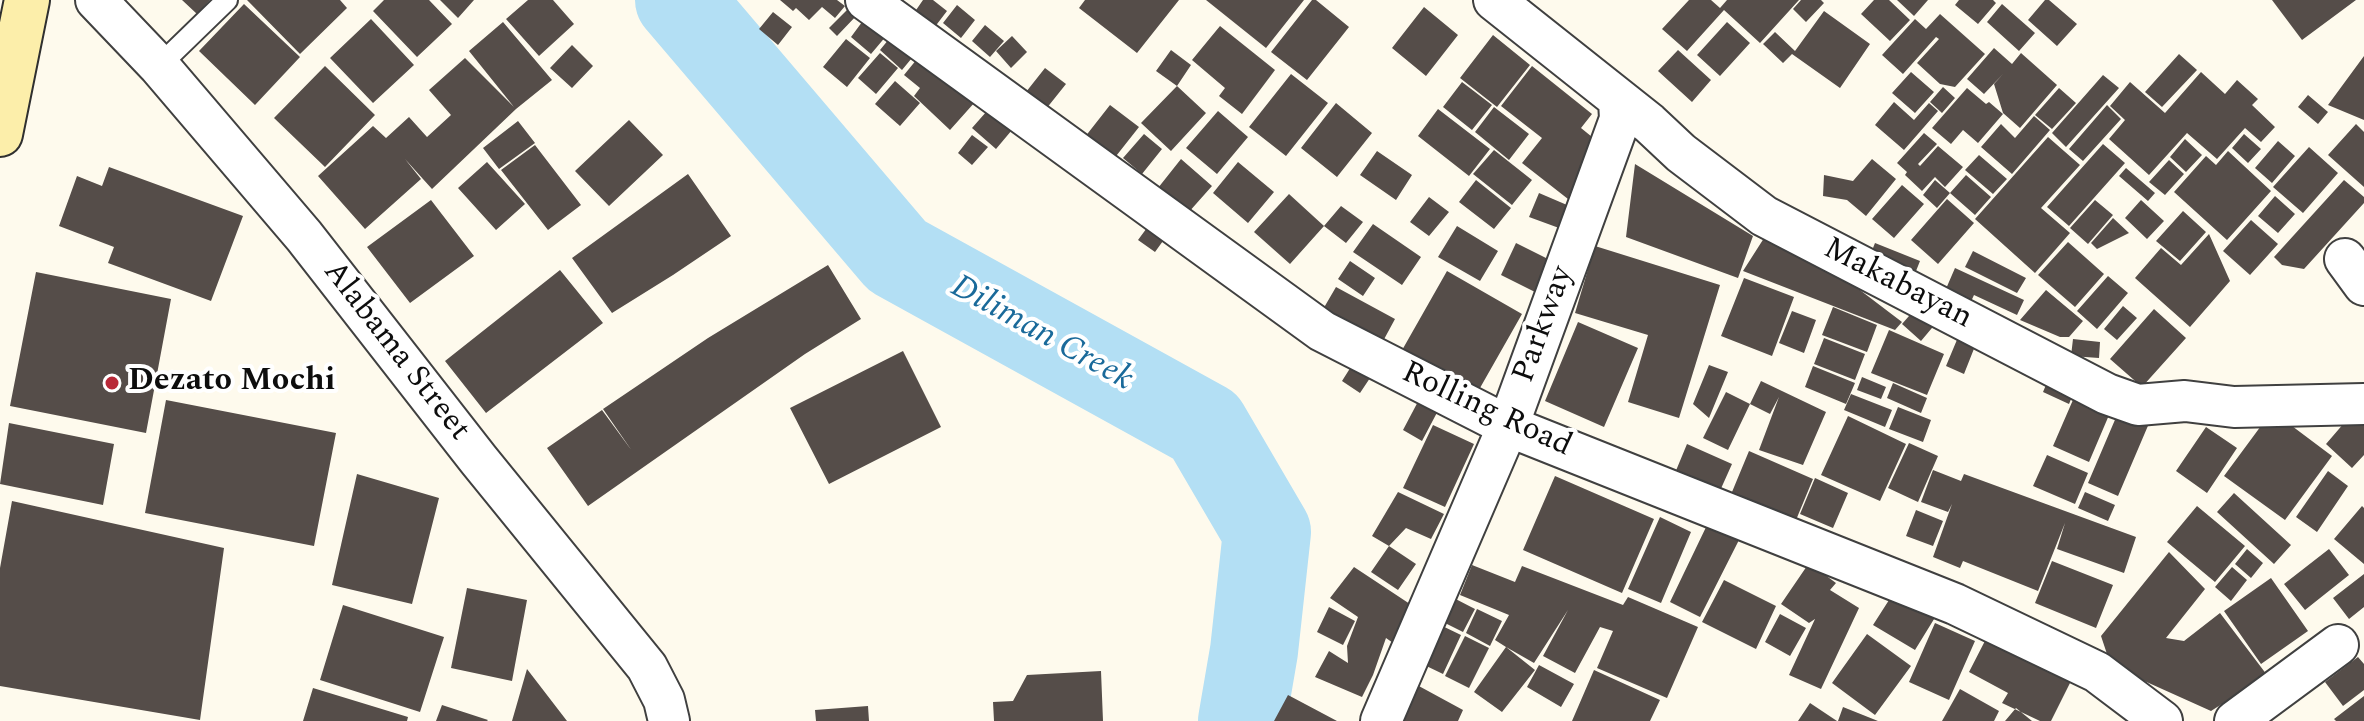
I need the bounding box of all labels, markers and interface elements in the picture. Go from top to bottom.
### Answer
street label: Makabayan [1816,231,1978,339]
street label: Alabama Street [313,255,477,449]
street label: Parkway [1506,262,1584,388]
water label: Diliman Creek [943,268,1139,402]
street label: Rolling Road [1395,355,1577,467]
place label: Dezato Mochi [128,364,335,402]
marker: Dezato Mochi [103,374,121,392]

